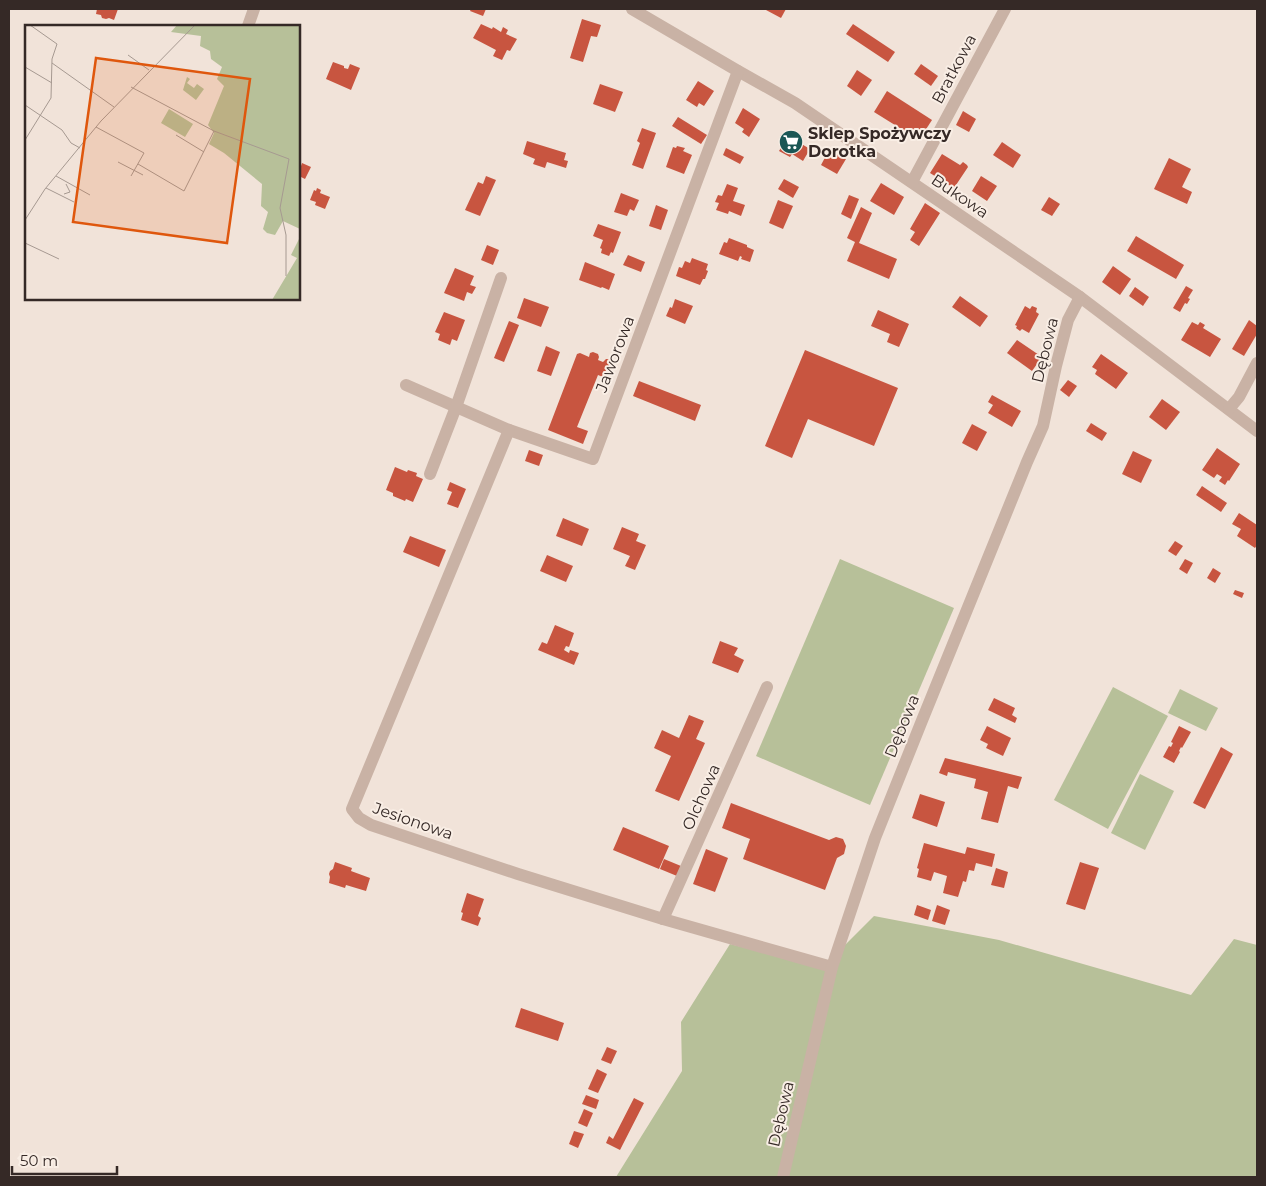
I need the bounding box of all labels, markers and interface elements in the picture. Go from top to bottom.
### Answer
inset map [25,25,300,300]
street label: Bratkowa [928,31,980,107]
place label: Sklep Spożywczy Dorotka [808,124,951,161]
supermarket icon: Sklep Spożywczy Dorotka [778,129,804,155]
street label: Bukowa [928,170,992,222]
street label: Jaworowa [591,313,638,396]
street label: Dębowa [1028,315,1062,385]
street label: Dębowa [881,692,923,760]
street label: Olchowa [678,761,724,833]
street label: Jesionowa [369,798,456,844]
street label: Dębowa [764,1079,798,1149]
scale bar [12,1144,118,1176]
text: 50 m [20,1151,58,1170]

